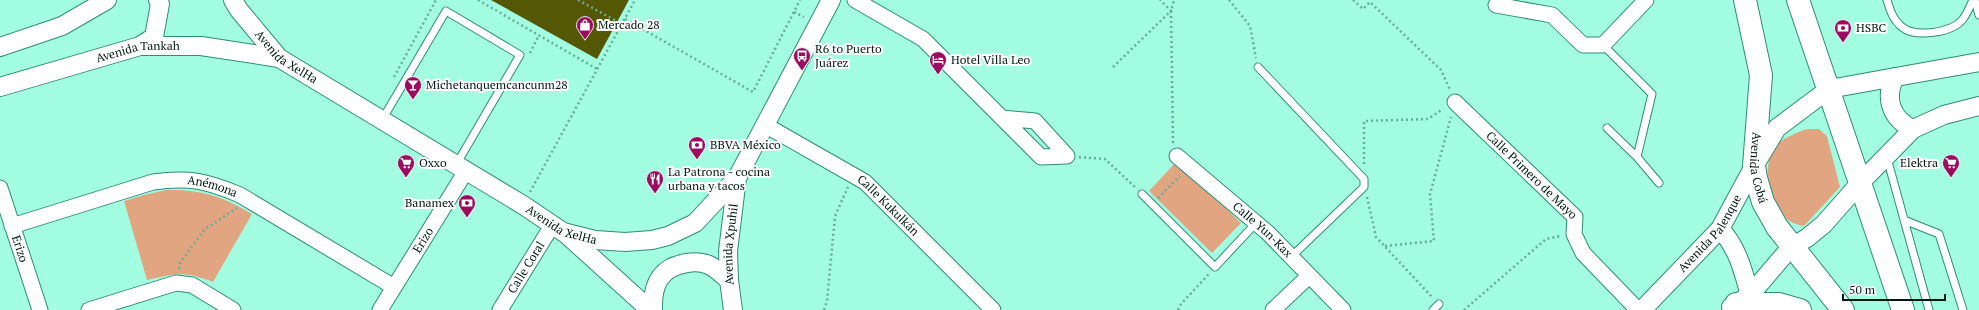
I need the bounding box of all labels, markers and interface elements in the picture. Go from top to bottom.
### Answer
shop icon: Mercado 28 [575,15,595,40]
place label: Mercado 28 [598,17,660,32]
bank icon: HSBC [1833,18,1853,43]
place label: HSBC [1856,20,1887,35]
street label: Avenida XelHa [252,27,321,87]
street label: Avenida Tankah [94,38,180,66]
place label: R6 to Puerto Juárez [815,41,882,70]
bus stop icon: R6 to Puerto Juárez [792,46,812,71]
hotel icon: Hotel Villa Leo [928,50,948,75]
place label: Hotel Villa Leo [951,52,1031,67]
bar icon: Michetanquemcancunm28 [403,75,423,100]
place label: Michetanquemcancunm28 [426,77,568,92]
street label: Calle Primero de Mayo [1483,128,1581,222]
street label: Avenida Cobá [1747,131,1771,205]
bank icon: BBVA México [687,135,707,160]
place label: BBVA México [710,137,781,152]
supermarket icon: Oxxo [396,153,416,178]
supermarket icon: Elektra [1941,153,1961,178]
place label: Oxxo [419,155,447,170]
place label: Elektra [1900,155,1938,170]
place label: La Patrona - cocina urbana y tacos [668,164,770,193]
restaurant icon: La Patrona - cocina urbana y tacos [645,169,665,194]
street label: Calle Kukulkán [855,171,922,239]
street label: Anémona [187,172,240,200]
street label: Avenida Palenque [1675,192,1744,275]
bank icon: Banamex [457,193,477,218]
place label: Banamex [405,195,455,210]
street label: Calle Yun-Kax [1230,198,1296,261]
street label: Avenida XelHa [523,201,598,247]
street label: Avenida Xpuhil [720,202,741,286]
street label: Erizo [409,224,437,256]
street label: Erizo [9,233,32,264]
street label: Calle Coral [504,238,548,296]
scale bar [1843,276,1945,302]
text: 50 m [1849,282,1876,297]

